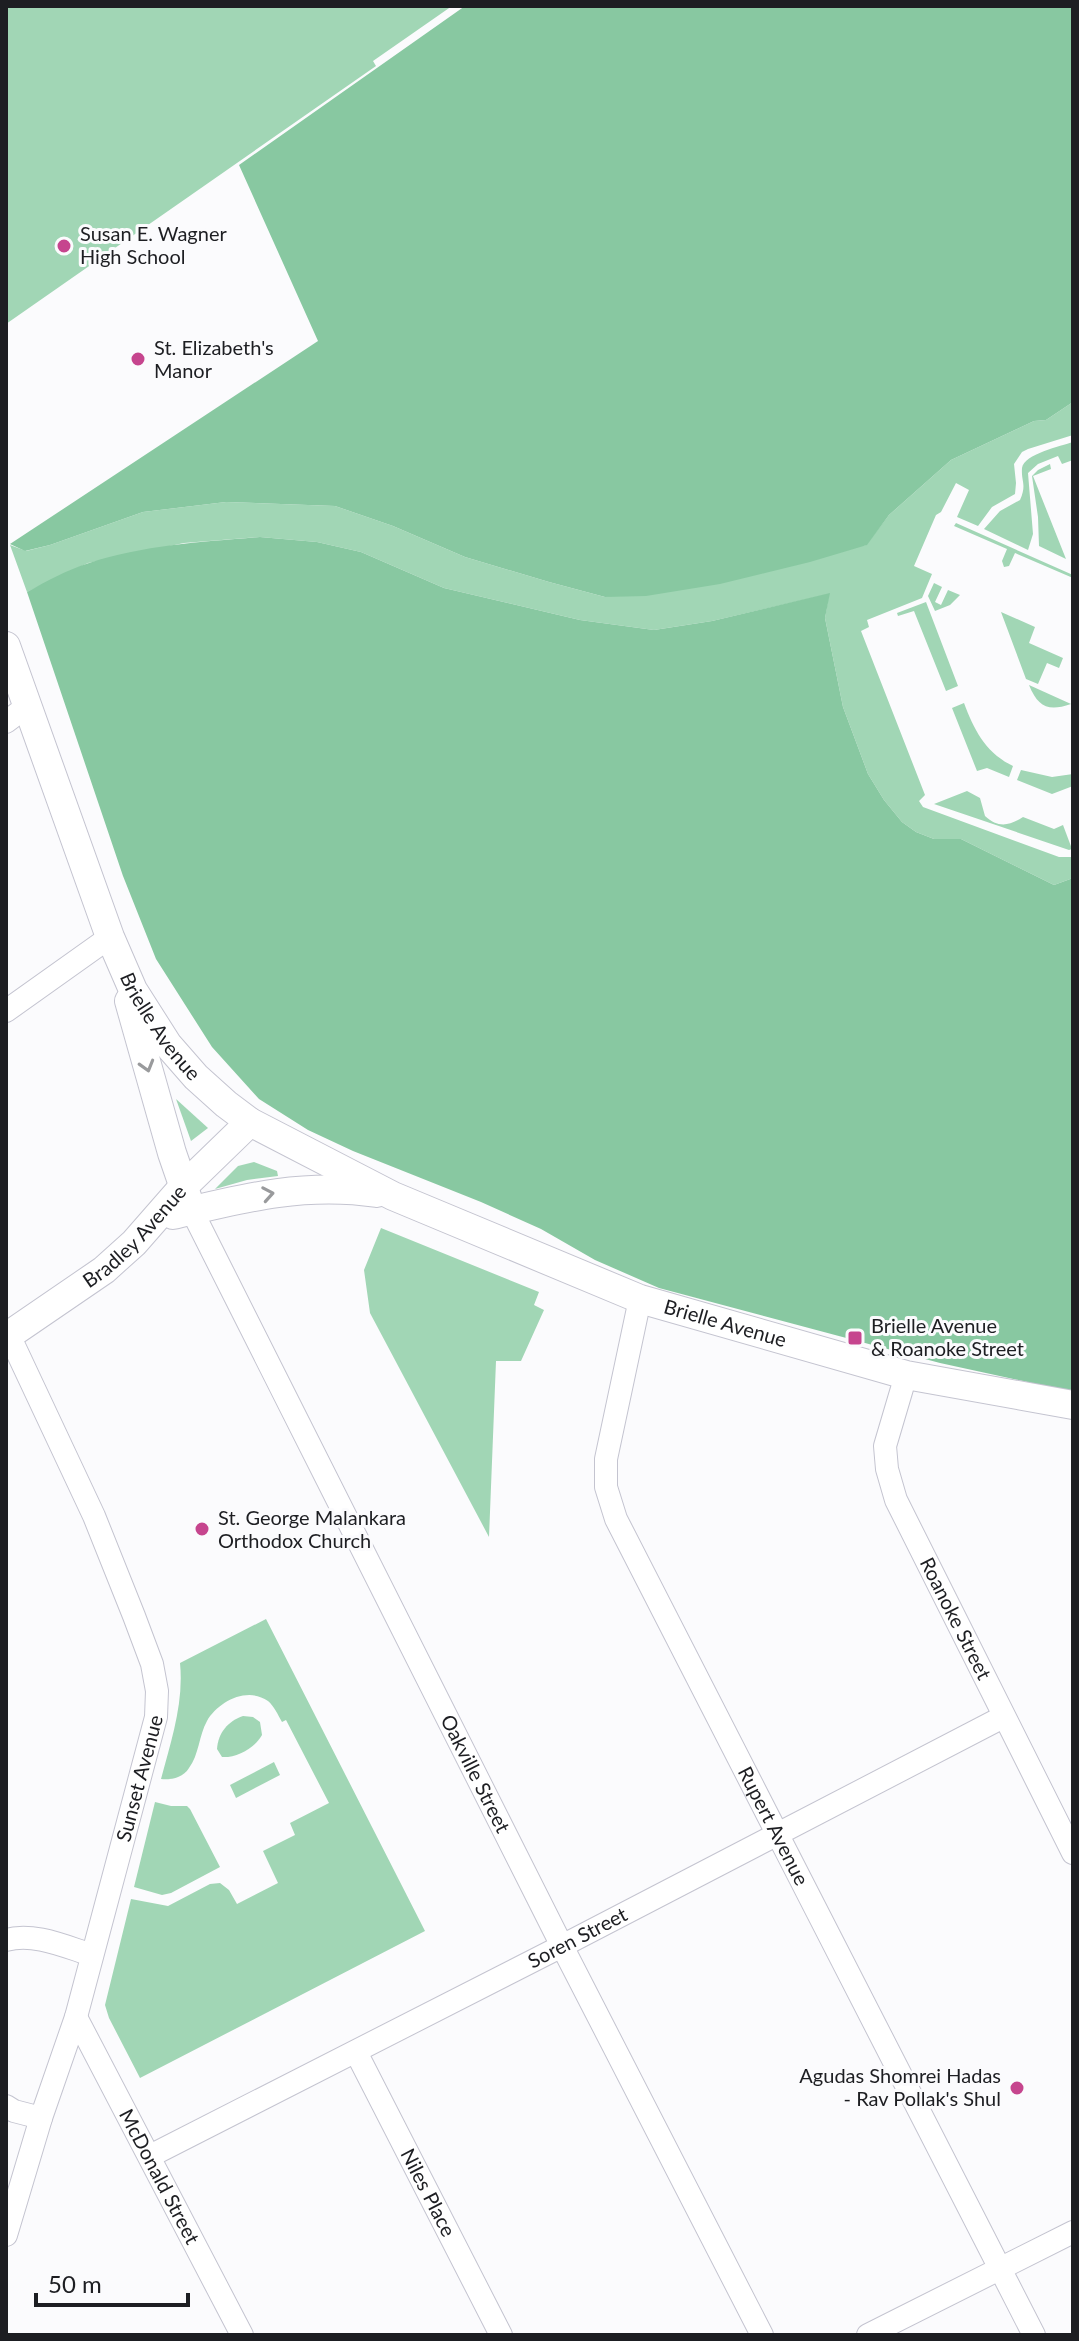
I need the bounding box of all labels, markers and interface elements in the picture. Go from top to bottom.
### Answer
place label: Susan E. Wagner High School [80,221,227,268]
marker: Susan E. Wagner High School [55,237,73,255]
place label: St. Elizabeth's Manor [154,335,274,382]
marker: St. Elizabeth's Manor [129,350,147,368]
street label: Brielle Avenue [116,968,206,1085]
one-way arrow [138,1058,154,1072]
street label: Bradley Avenue [78,1179,190,1292]
one-way arrow [261,1186,275,1203]
street label: Brielle Avenue [661,1293,789,1351]
place label: Brielle Avenue & Roanoke Street [871,1313,1024,1360]
marker: Brielle Avenue & Roanoke Street [846,1329,864,1347]
place label: St. George Malankara Orthodox Church [218,1505,406,1552]
marker: St. George Malankara Orthodox Church [193,1520,211,1538]
street label: Roanoke Street [916,1553,997,1683]
street label: Oakville Street [436,1710,516,1836]
street label: Sunset Avenue [110,1712,167,1844]
street label: Rupert Avenue [734,1762,815,1889]
street label: Soren Street [523,1901,631,1972]
place label: Agudas Shomrei Hadas - Rav Pollak's Shul [799,2063,1001,2110]
marker: Agudas Shomrei Hadas - Rav Pollak's Shul [1008,2079,1026,2097]
street label: McDonald Street [115,2105,205,2248]
street label: Niles Place [396,2144,461,2240]
scale bar [36,2257,188,2307]
text: 50 m [48,2269,102,2298]

